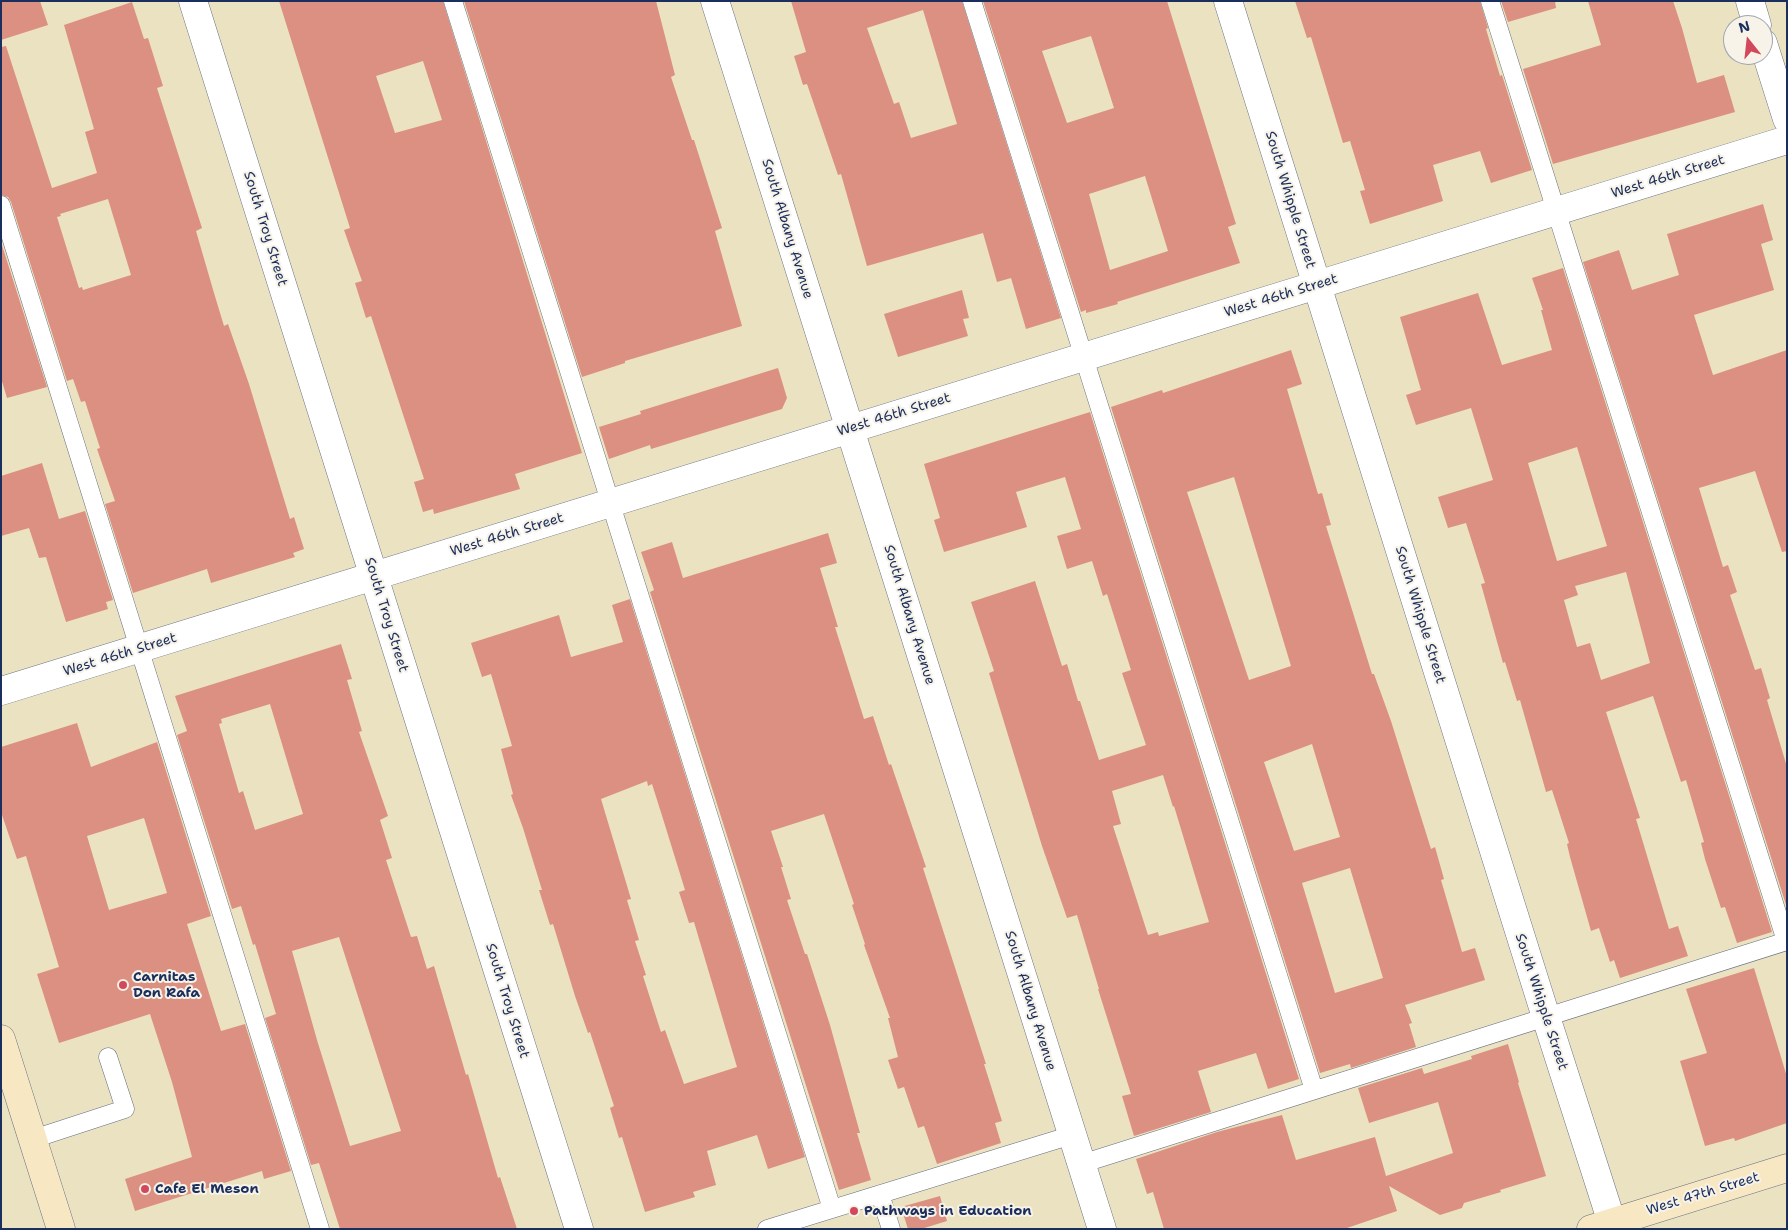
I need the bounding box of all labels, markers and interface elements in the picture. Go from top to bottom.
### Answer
north arrow [1723,15,1773,65]
text: N [1736,16,1752,37]
street label: South Whipple Street [1261,129,1319,271]
street label: West 46th Street [1609,152,1727,202]
street label: South Albany Avenue [758,157,816,301]
street label: South Troy Street [240,170,290,288]
street label: West 46th Street [1222,271,1340,321]
street label: West 46th Street [835,390,953,440]
street label: West 46th Street [448,510,566,560]
street label: South Albany Avenue [880,543,938,687]
street label: South Whipple Street [1391,544,1449,686]
street label: South Troy Street [361,556,411,674]
street label: West 46th Street [61,630,179,680]
street label: South Albany Avenue [1001,929,1059,1073]
street label: South Whipple Street [1511,931,1571,1073]
street label: South Troy Street [482,942,532,1060]
place label: Carnitas Don Rafa [133,969,200,1002]
marker: Carnitas Don Rafa [117,979,129,991]
street label: West 47th Street [1645,1169,1761,1219]
place label: Cafe El Meson [155,1181,259,1197]
marker: Cafe El Meson [139,1183,151,1195]
place label: Pathways in Education [864,1203,1032,1219]
marker: Pathways in Education [848,1205,860,1217]

